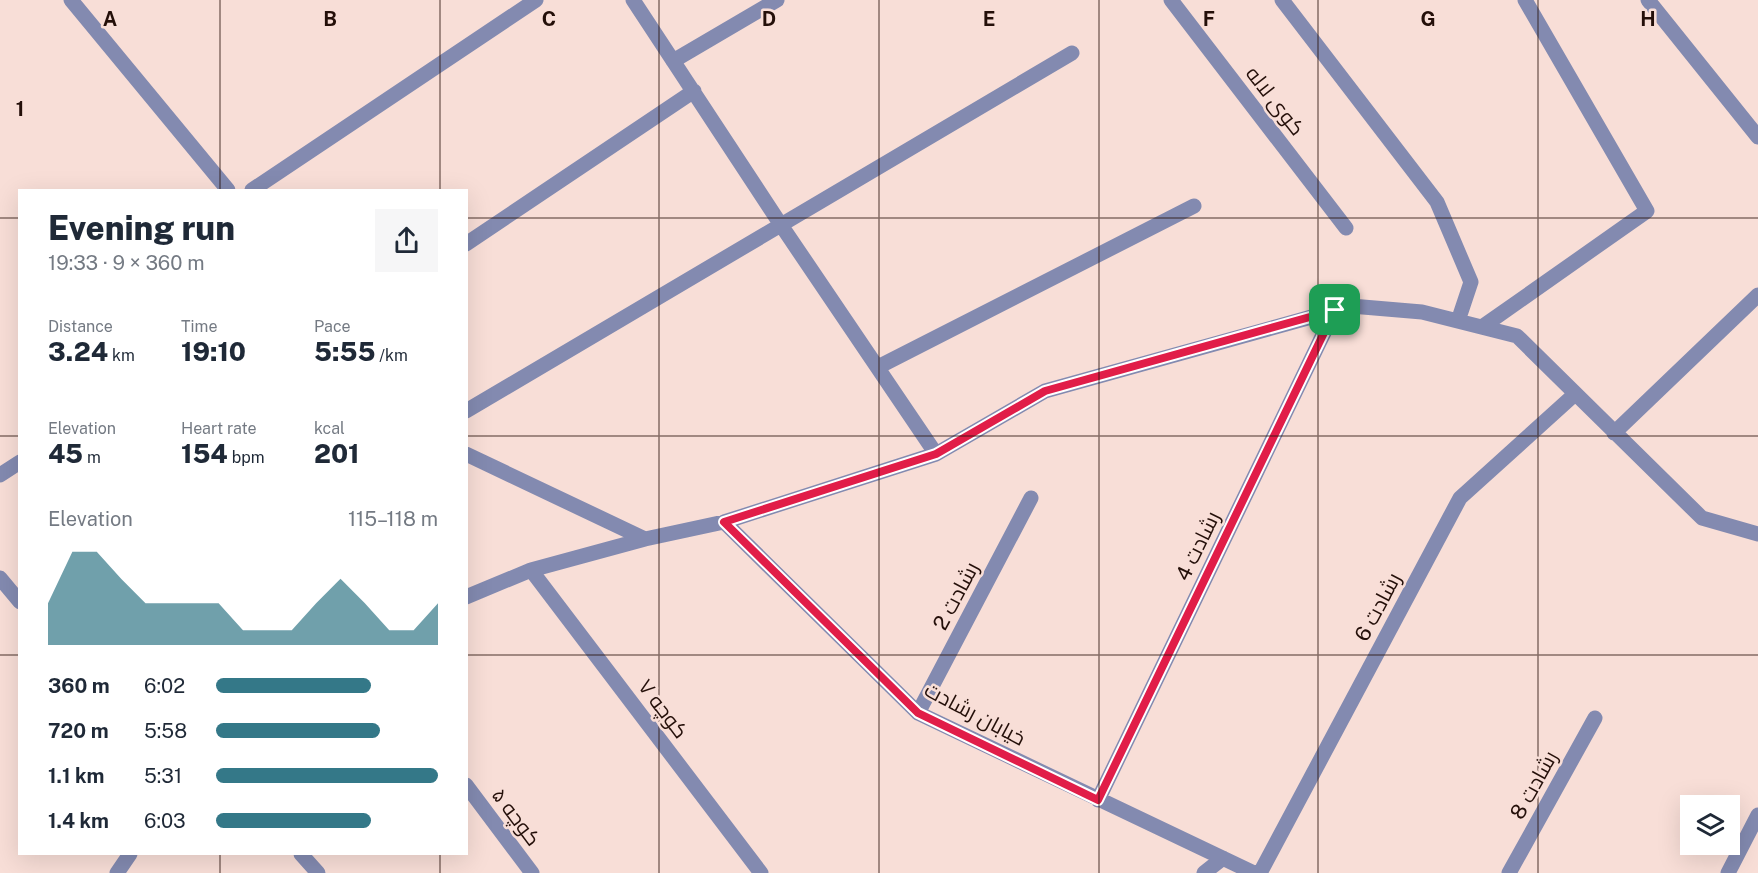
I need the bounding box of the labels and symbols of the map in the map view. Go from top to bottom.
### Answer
text: A [103,7,117,31]
text: B [323,7,337,31]
text: C [542,7,556,31]
text: D [762,7,776,31]
text: E [983,7,995,31]
text: F [1203,7,1215,31]
text: G [1420,7,1436,31]
text: H [1640,7,1656,31]
street label: کوی لاله [1240,61,1310,141]
text: 1 [16,97,24,121]
pin [1309,284,1360,335]
street label: رشادت 4 [1170,507,1225,585]
street label: رشادت 2 [927,557,984,634]
street label: رشادت 6 [1349,568,1406,645]
street label: کوچه ۷ [632,674,694,744]
street label: خیابان رشادت [920,677,1030,751]
street label: رشادت 8 [1505,746,1563,823]
street label: کوچه ۵ [485,783,546,852]

